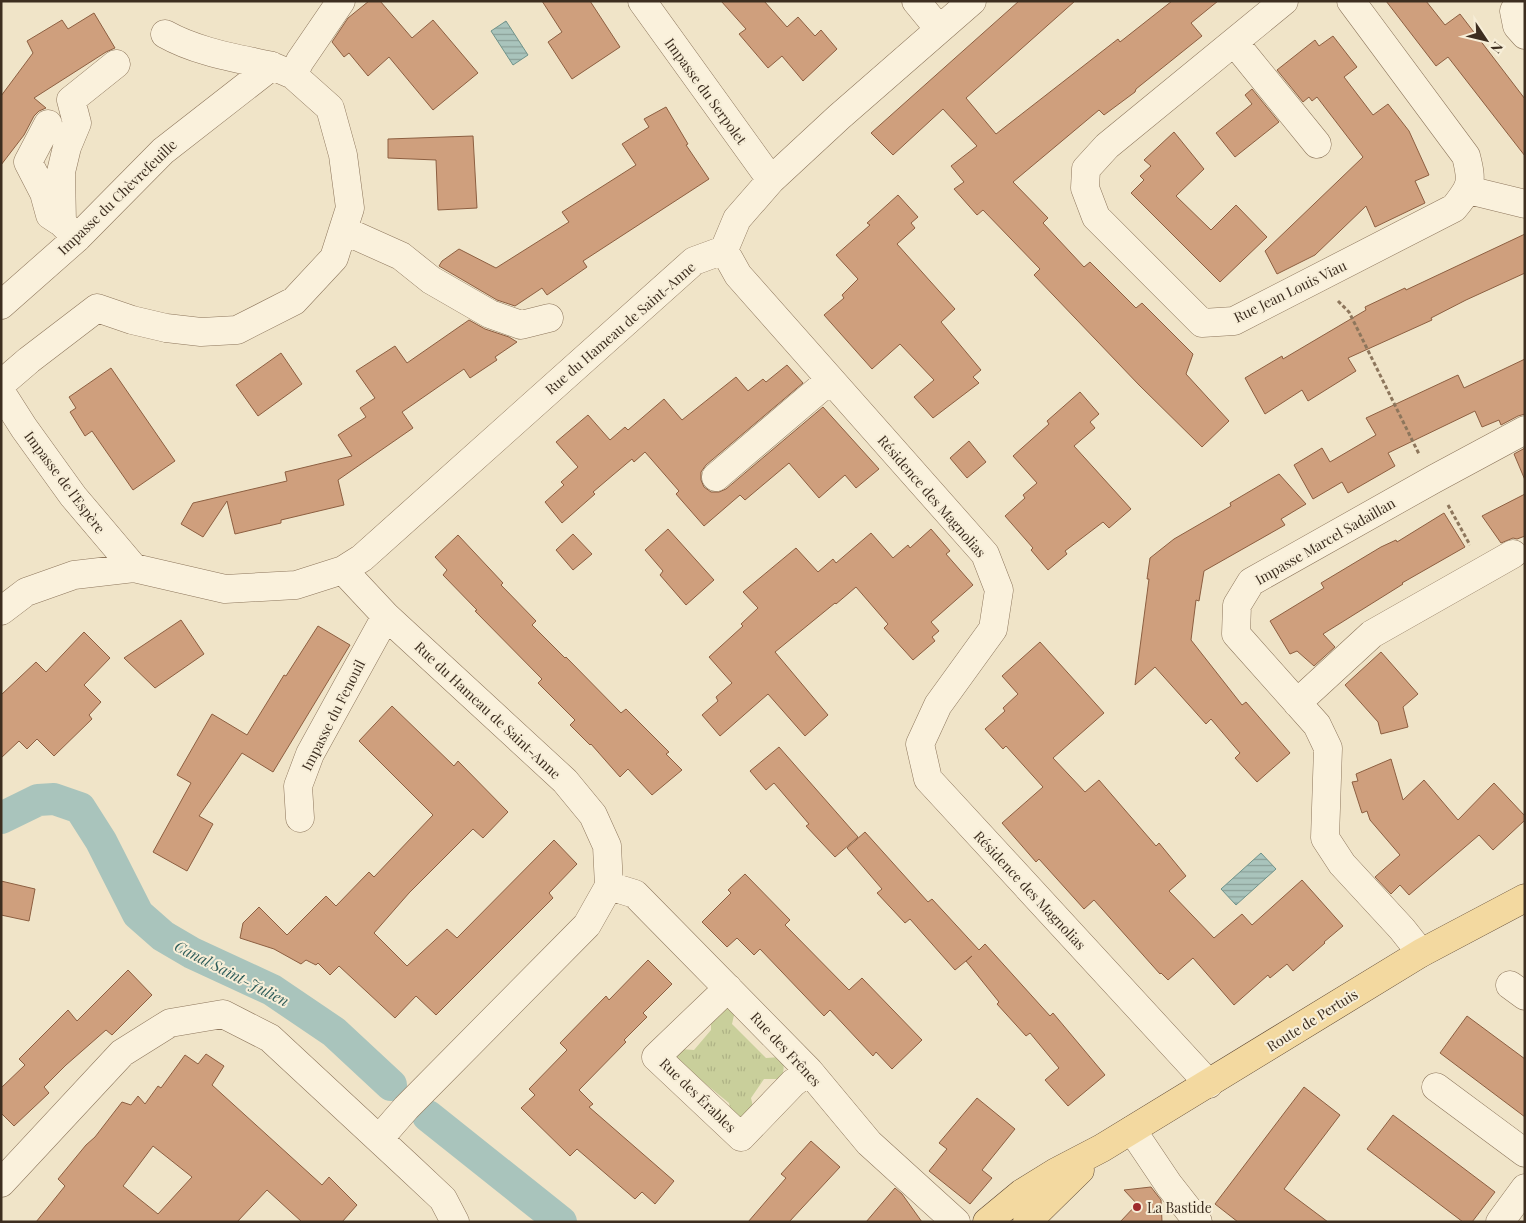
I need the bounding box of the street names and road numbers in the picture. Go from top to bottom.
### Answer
street label: Impasse du Serpolet [661,34,752,149]
street label: Impasse du Chèvrefeuille [53,135,181,259]
street label: Rue Jean Louis Viau [1231,255,1349,327]
street label: Rue du Hameau de Saint-Anne [541,257,699,399]
street label: Impasse de l'Espère [20,427,110,537]
street label: Résidence des Magnolias [874,431,990,561]
street label: Impasse Marcel Sadaillan [1251,493,1399,589]
street label: Rue du Hameau de Saint-Anne [411,637,565,783]
street label: Impasse du Fenouil [297,656,369,774]
street label: Résidence des Magnolias [970,826,1090,954]
street label: Route de Pertuis [1263,984,1361,1056]
street label: Rue des Frênes [747,1008,825,1090]
street label: Rue des Érables [656,1054,740,1136]

